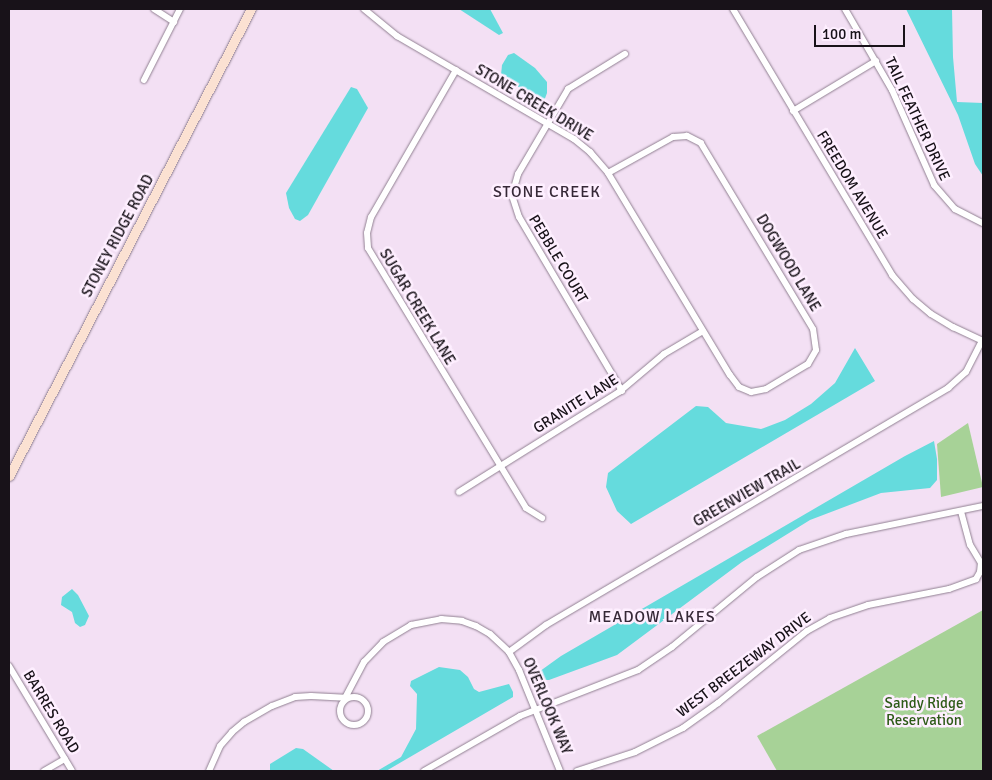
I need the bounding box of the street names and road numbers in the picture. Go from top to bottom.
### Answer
street label: TAIL FEATHER DRIVE [881,54,953,184]
street label: STONE CREEK DRIVE [472,61,596,145]
street label: FREEDOM AVENUE [813,128,891,242]
street label: STONEY RIDGE ROAD [78,172,158,300]
street label: DOGWOOD LANE [752,211,824,315]
street label: PEBBLE COURT [525,212,591,306]
street label: SUGAR CREEK LANE [375,246,459,368]
street label: GRANITE LANE [530,371,622,437]
street label: GREENVIEW TRAIL [690,455,804,531]
street label: WEST BREEZEWAY DRIVE [673,609,815,721]
street label: OVERLOOK WAY [519,655,575,757]
street label: BARRES ROAD [19,667,83,757]

